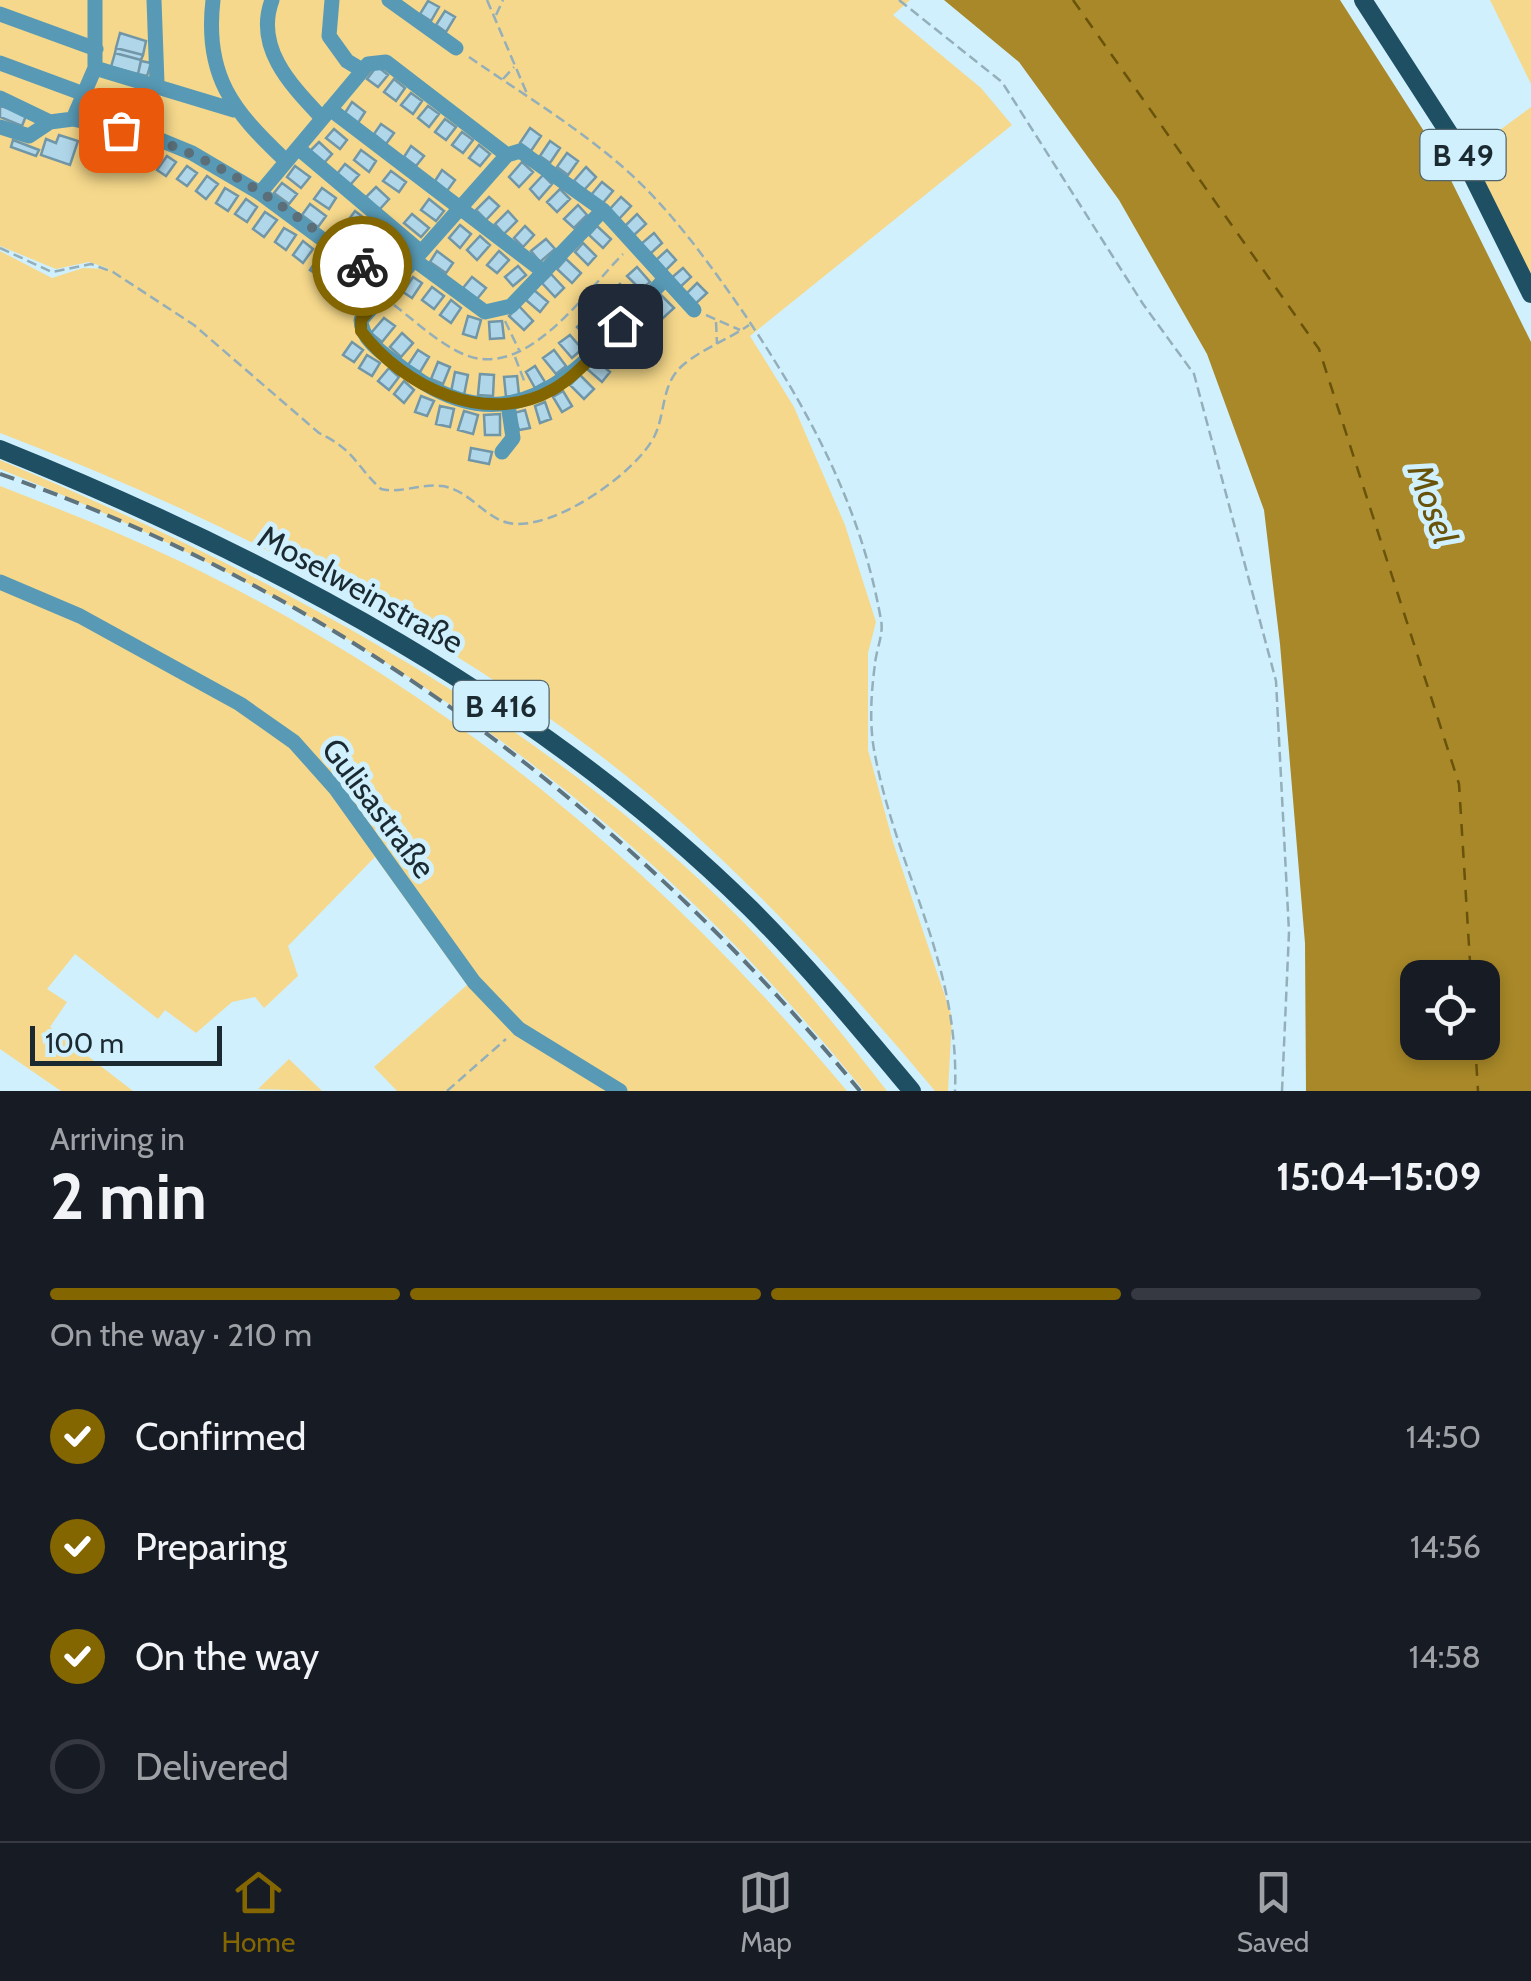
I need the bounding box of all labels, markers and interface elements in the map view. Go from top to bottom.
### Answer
pin [79,88,164,173]
icon: bag [94,103,149,158]
road number: B 49 [1420,130,1506,180]
courier [312,216,412,316]
icon: bike [335,239,390,294]
pin [578,284,663,369]
icon: home [593,299,648,354]
water label: Mosel [1398,457,1467,551]
street label: Moselweinstraße [252,517,470,661]
road number: B 416 [454,681,548,731]
street label: Gulisastraße [314,730,444,886]
map controls [1400,960,1500,1060]
button: locate [1400,960,1500,1060]
scale bar [30,1021,222,1066]
text: 100 m [45,1026,124,1060]
text: Arriving in [50,1119,185,1158]
text: 15:04–15:09 [1276,1153,1481,1200]
text: 2 min [50,1156,207,1235]
text: On the way · 210 m [50,1315,312,1354]
icon: check [50,1409,105,1464]
text: Confirmed [135,1413,306,1460]
text: 14:50 [1406,1417,1481,1456]
icon: check [50,1519,105,1574]
text: Preparing [135,1523,287,1570]
text: 14:56 [1410,1527,1481,1566]
icon: check [50,1629,105,1684]
text: On the way [135,1633,319,1680]
text: 14:58 [1409,1637,1481,1676]
text: Delivered [135,1743,289,1790]
tab: Home [222,1865,295,1959]
tab: Map [738,1865,793,1959]
tab: Saved [1237,1865,1309,1959]

